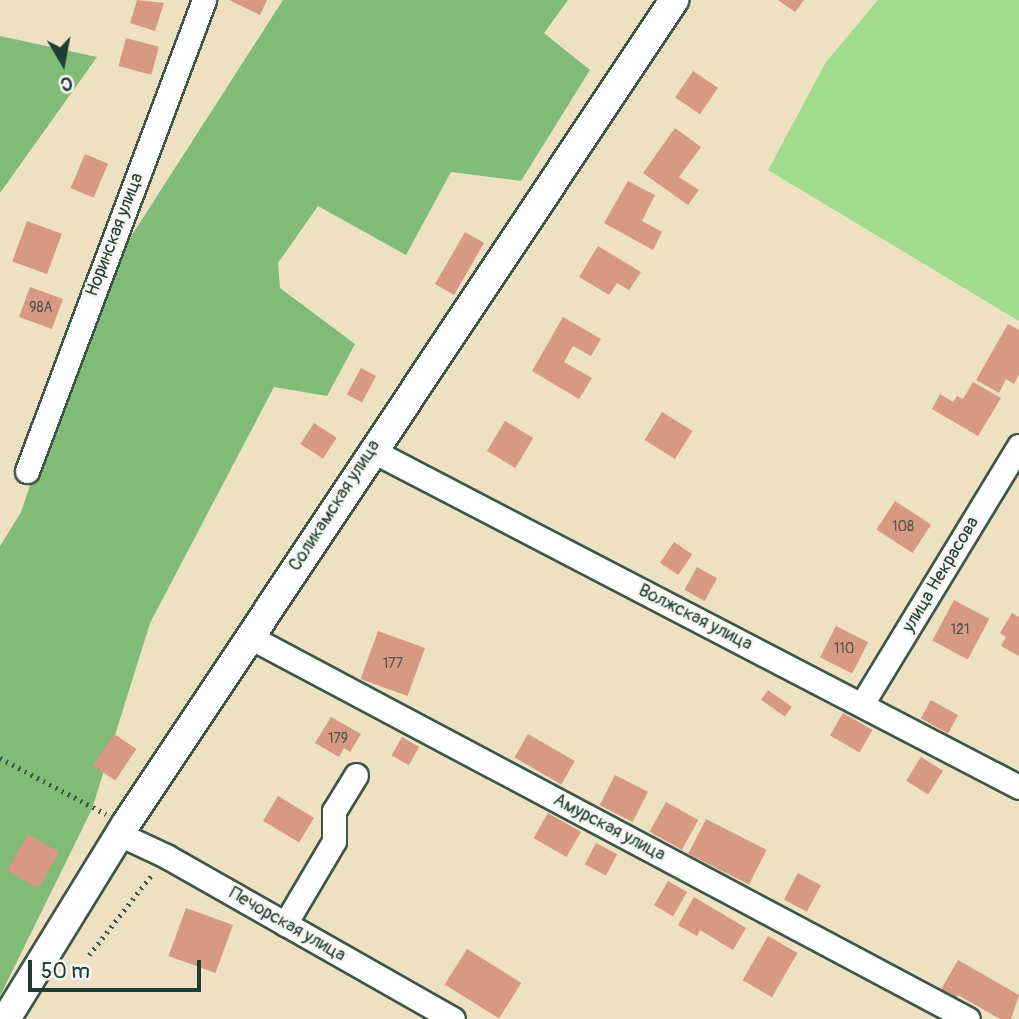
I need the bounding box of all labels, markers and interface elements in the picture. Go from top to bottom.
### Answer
north arrow [28,28,98,98]
text: С [59,71,75,97]
street label: Норинская улица [82,170,148,300]
house number: 98А [29,300,53,316]
street label: Соликамская улица [285,436,385,576]
street label: улица Некрасова [898,513,984,637]
house number: 108 [892,519,914,535]
street label: Волжская улица [634,580,756,656]
house number: 121 [951,622,969,638]
house number: 110 [834,641,854,657]
house number: 177 [383,656,403,672]
house number: 179 [328,731,348,747]
street label: Амурская улица [549,789,669,867]
street label: Печорская улица [225,883,349,967]
scale bar [32,946,205,990]
text: 50 m [41,958,90,985]

